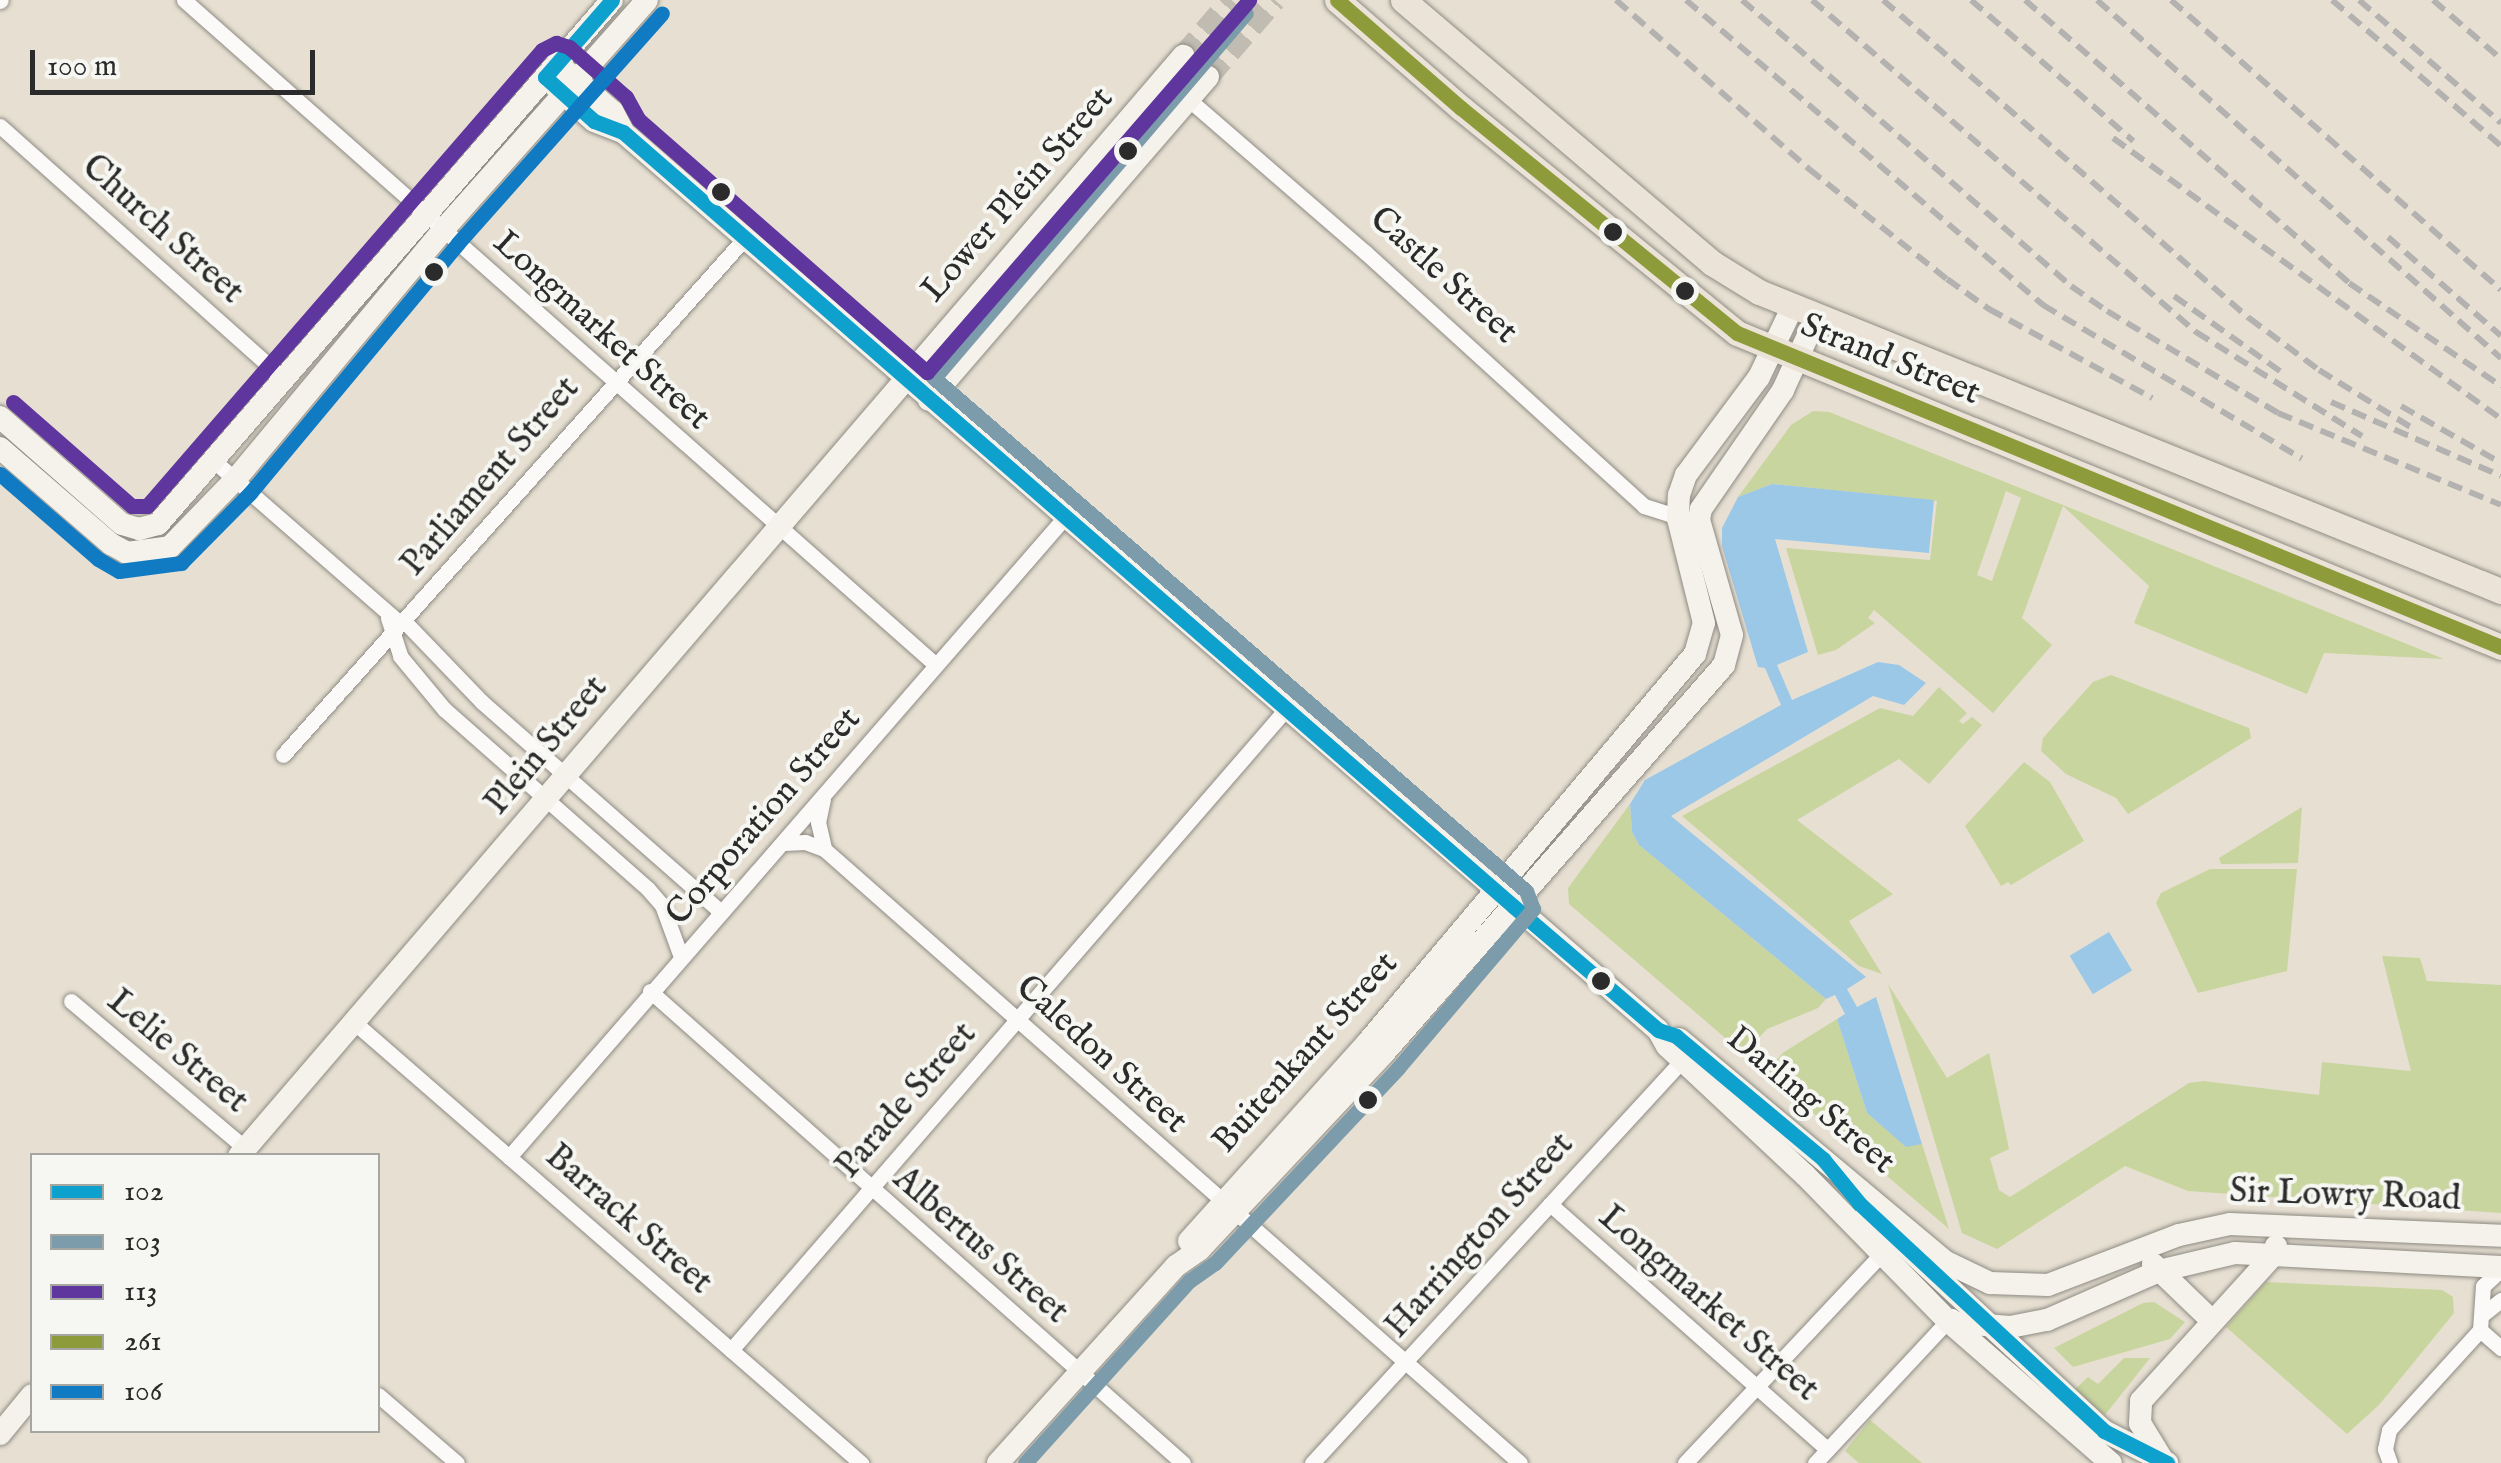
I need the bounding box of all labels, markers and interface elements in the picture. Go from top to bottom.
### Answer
scale bar [35,30,320,92]
text: 100 m [47,48,117,86]
street label: Lower Plein Street [913,79,1123,311]
unlabelled marker [1118,141,1138,161]
street label: Church Street [73,147,251,313]
unlabelled marker [711,182,731,202]
street label: Castle Street [1360,199,1526,353]
unlabelled marker [1603,222,1623,242]
street label: Longmarket Street [484,223,718,439]
unlabelled marker [424,262,444,282]
unlabelled marker [1675,281,1695,301]
street label: Strand Street [1794,305,1986,415]
street label: Parliament Street [393,369,589,585]
street label: Plein Street [477,668,617,824]
street label: Corporation Street [658,699,870,935]
street label: Buitenkant Street [1205,944,1407,1162]
street label: Caledon Street [1007,967,1195,1143]
unlabelled marker [1591,971,1611,991]
street label: Lelie Street [98,981,256,1123]
street label: Parade Street [828,1015,986,1187]
street label: Darling Street [1717,1018,1903,1184]
unlabelled marker [1358,1090,1378,1110]
street label: Harrington Street [1377,1125,1583,1347]
street label: Barrack Street [536,1136,720,1304]
legend [30,1153,380,1433]
street label: Albertus Street [884,1159,1076,1333]
street label: Sir Lowry Road [2229,1171,2461,1221]
text: 102 [124,1173,164,1211]
street label: Longmarket Street [1589,1197,1827,1411]
text: 103 [124,1223,161,1261]
text: 113 [124,1273,158,1311]
text: 261 [124,1323,162,1361]
text: 106 [124,1373,162,1411]

